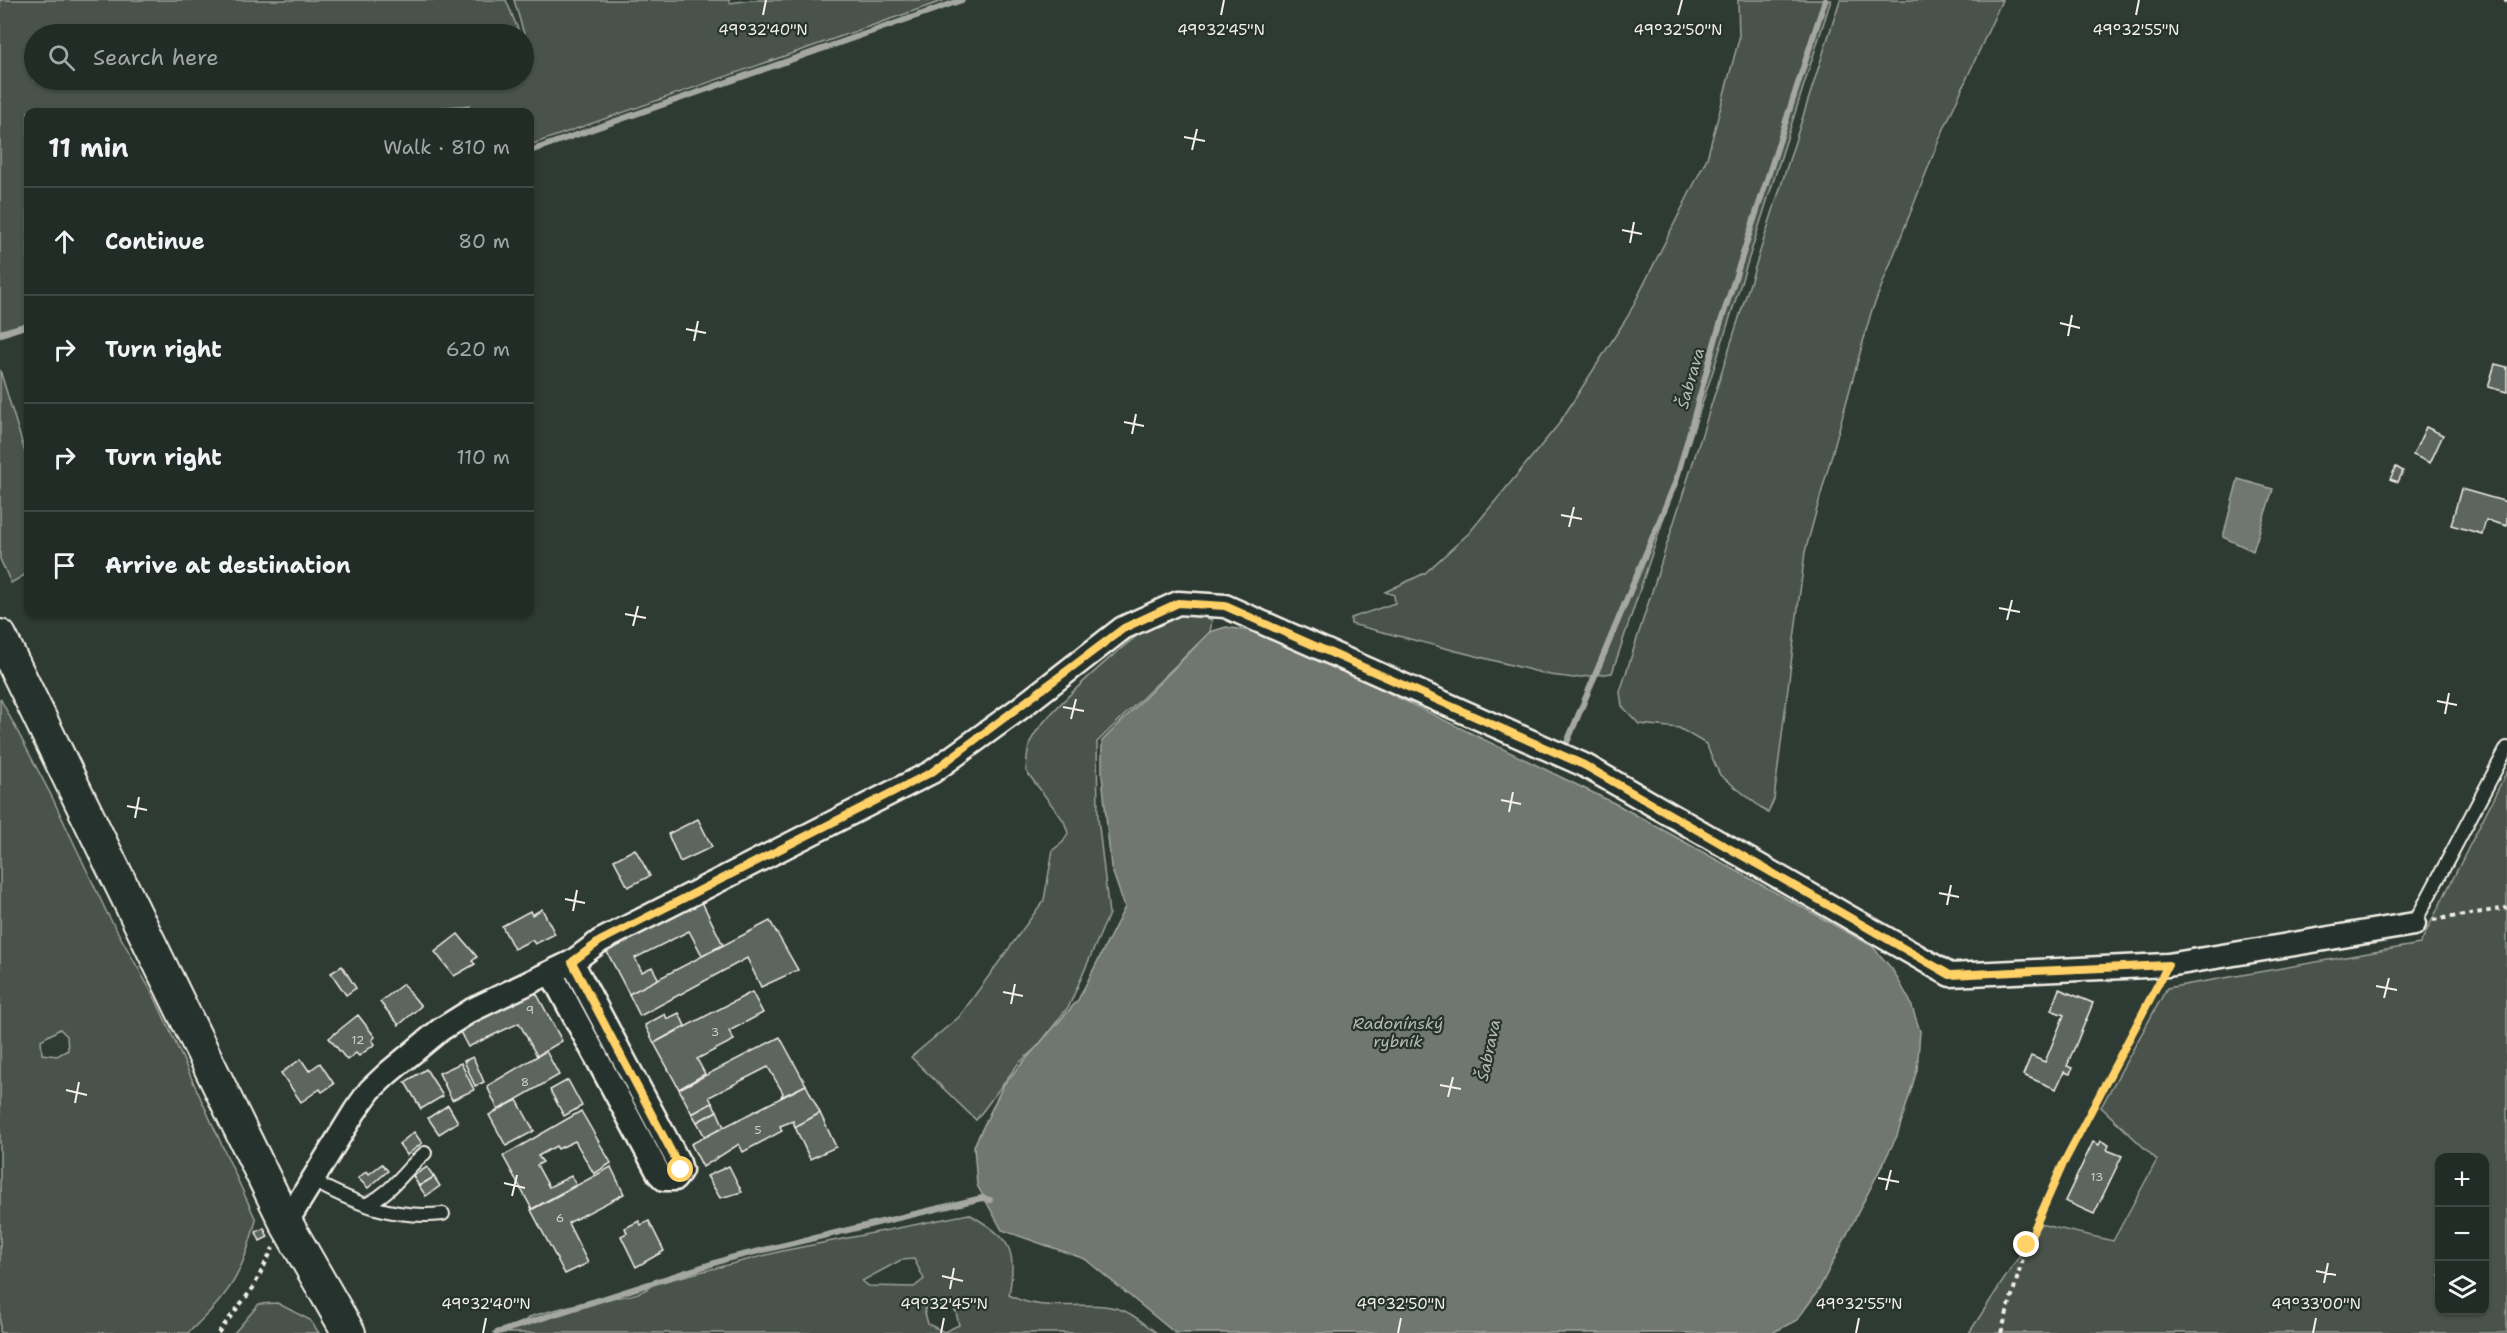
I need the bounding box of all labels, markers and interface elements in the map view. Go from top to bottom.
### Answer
text: 49°32'40"N [718,20,808,40]
text: 49°32'45"N [1177,20,1265,40]
text: 49°32'50"N [1634,20,1722,40]
text: 49°32'55"N [2093,20,2180,40]
search box [24,24,534,90]
icon: search [45,41,78,74]
text: Search here [93,43,219,72]
text: 11 min [48,130,129,165]
text: Walk · 810 m [383,134,510,160]
icon: ahead [48,225,81,258]
text: Continue [105,227,205,256]
text: 80 m [458,228,510,254]
icon: right [48,333,81,366]
text: Turn right [105,335,222,364]
text: 620 m [446,336,510,362]
water label: Šabrava [1672,345,1709,411]
icon: right [48,441,81,474]
text: Turn right [105,443,222,472]
text: 110 m [456,444,510,470]
icon: arrive [48,549,81,582]
text: Arrive at destination [105,551,351,580]
house number: 9 [526,1002,534,1018]
water label: Radonínský rybník [1353,1013,1443,1052]
water label: Šabrava [1472,1017,1505,1083]
house number: 3 [711,1024,719,1040]
house number: 12 [352,1032,364,1048]
house number: 8 [521,1074,529,1090]
house number: 5 [754,1122,762,1138]
map controls [2435,1153,2489,1315]
button: + [2435,1153,2489,1207]
route start [667,1156,693,1182]
house number: 13 [2091,1169,2103,1185]
button: − [2435,1207,2489,1261]
house number: 6 [556,1210,564,1226]
route end [2013,1231,2039,1257]
button: layers [2435,1261,2489,1315]
text: 49°32'40"N [441,1294,531,1314]
text: 49°32'45"N [900,1294,988,1314]
text: 49°32'50"N [1357,1294,1445,1314]
text: 49°32'55"N [1816,1294,1903,1314]
text: 49°33'00"N [2271,1294,2361,1314]

